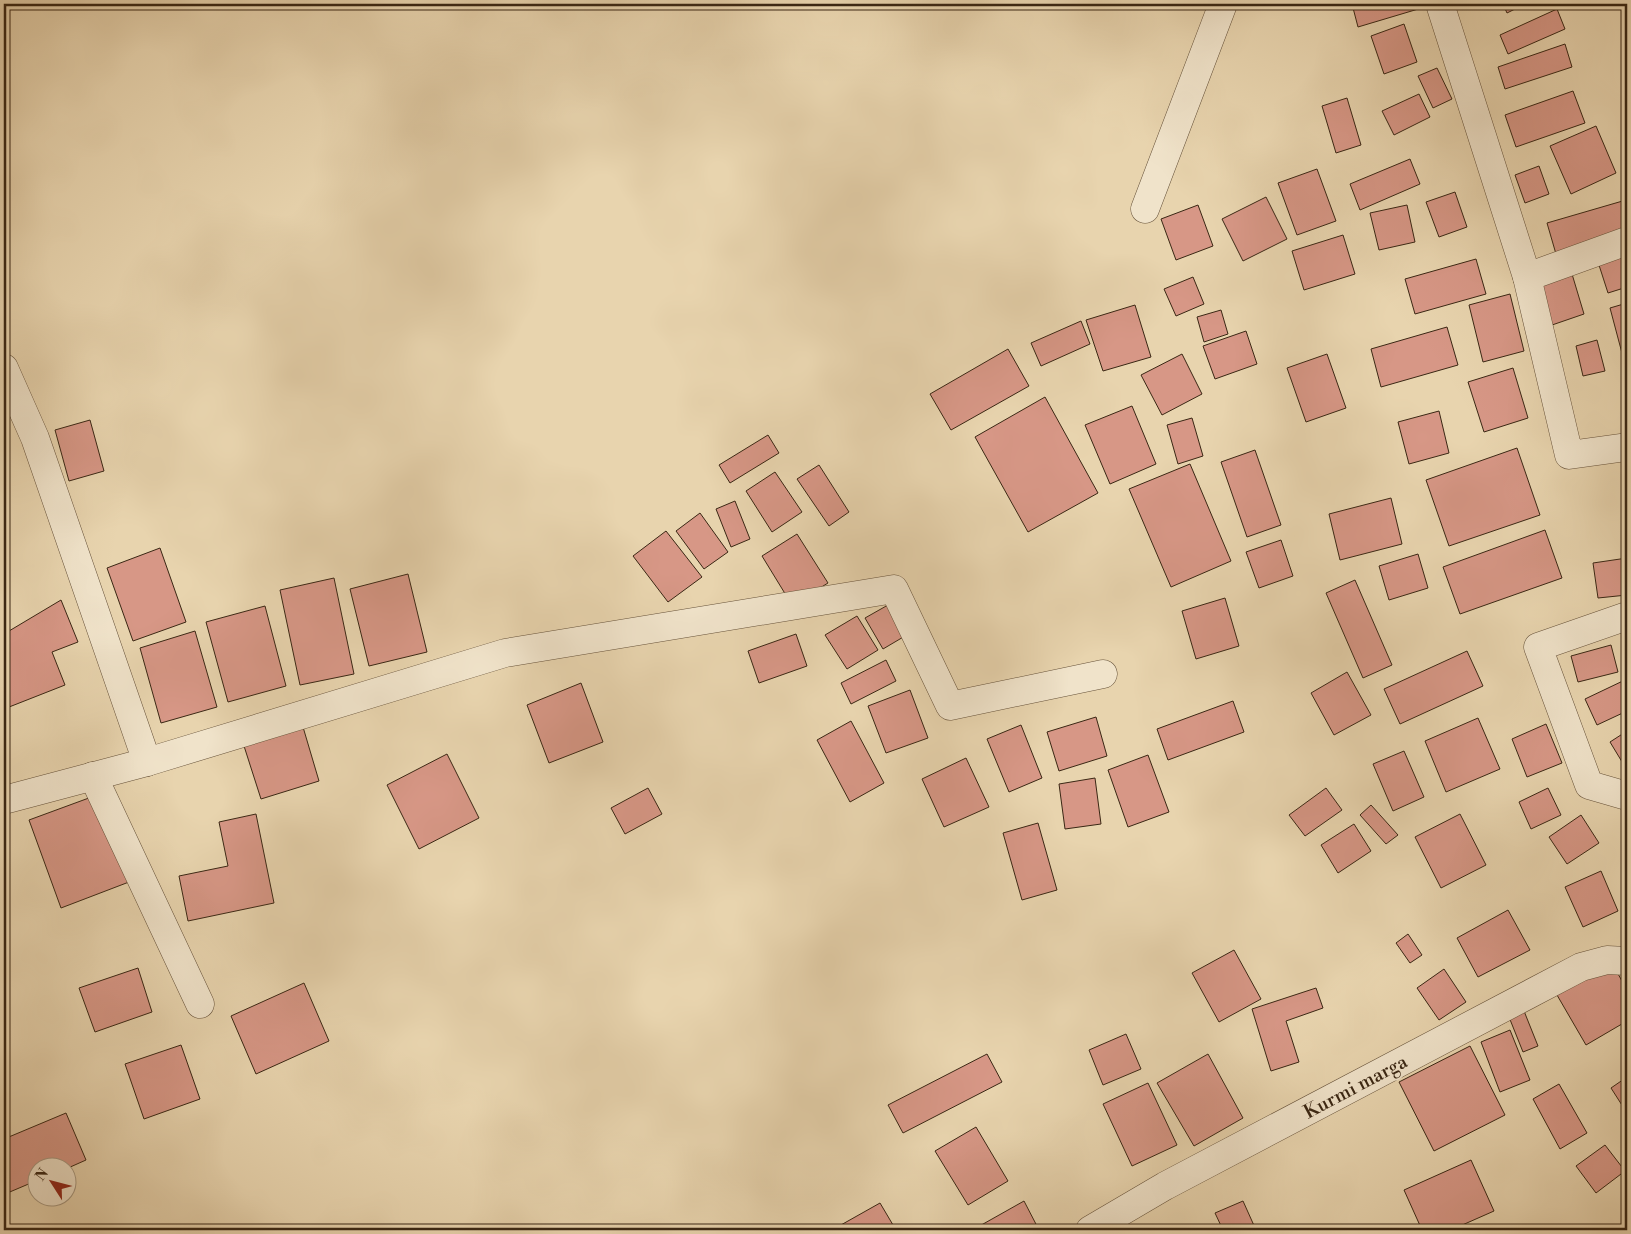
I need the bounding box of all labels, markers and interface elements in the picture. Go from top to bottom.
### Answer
street label: Kurmi marga [1299,1049,1412,1124]
north arrow [28,1156,78,1206]
text: N [32,1165,53,1185]

